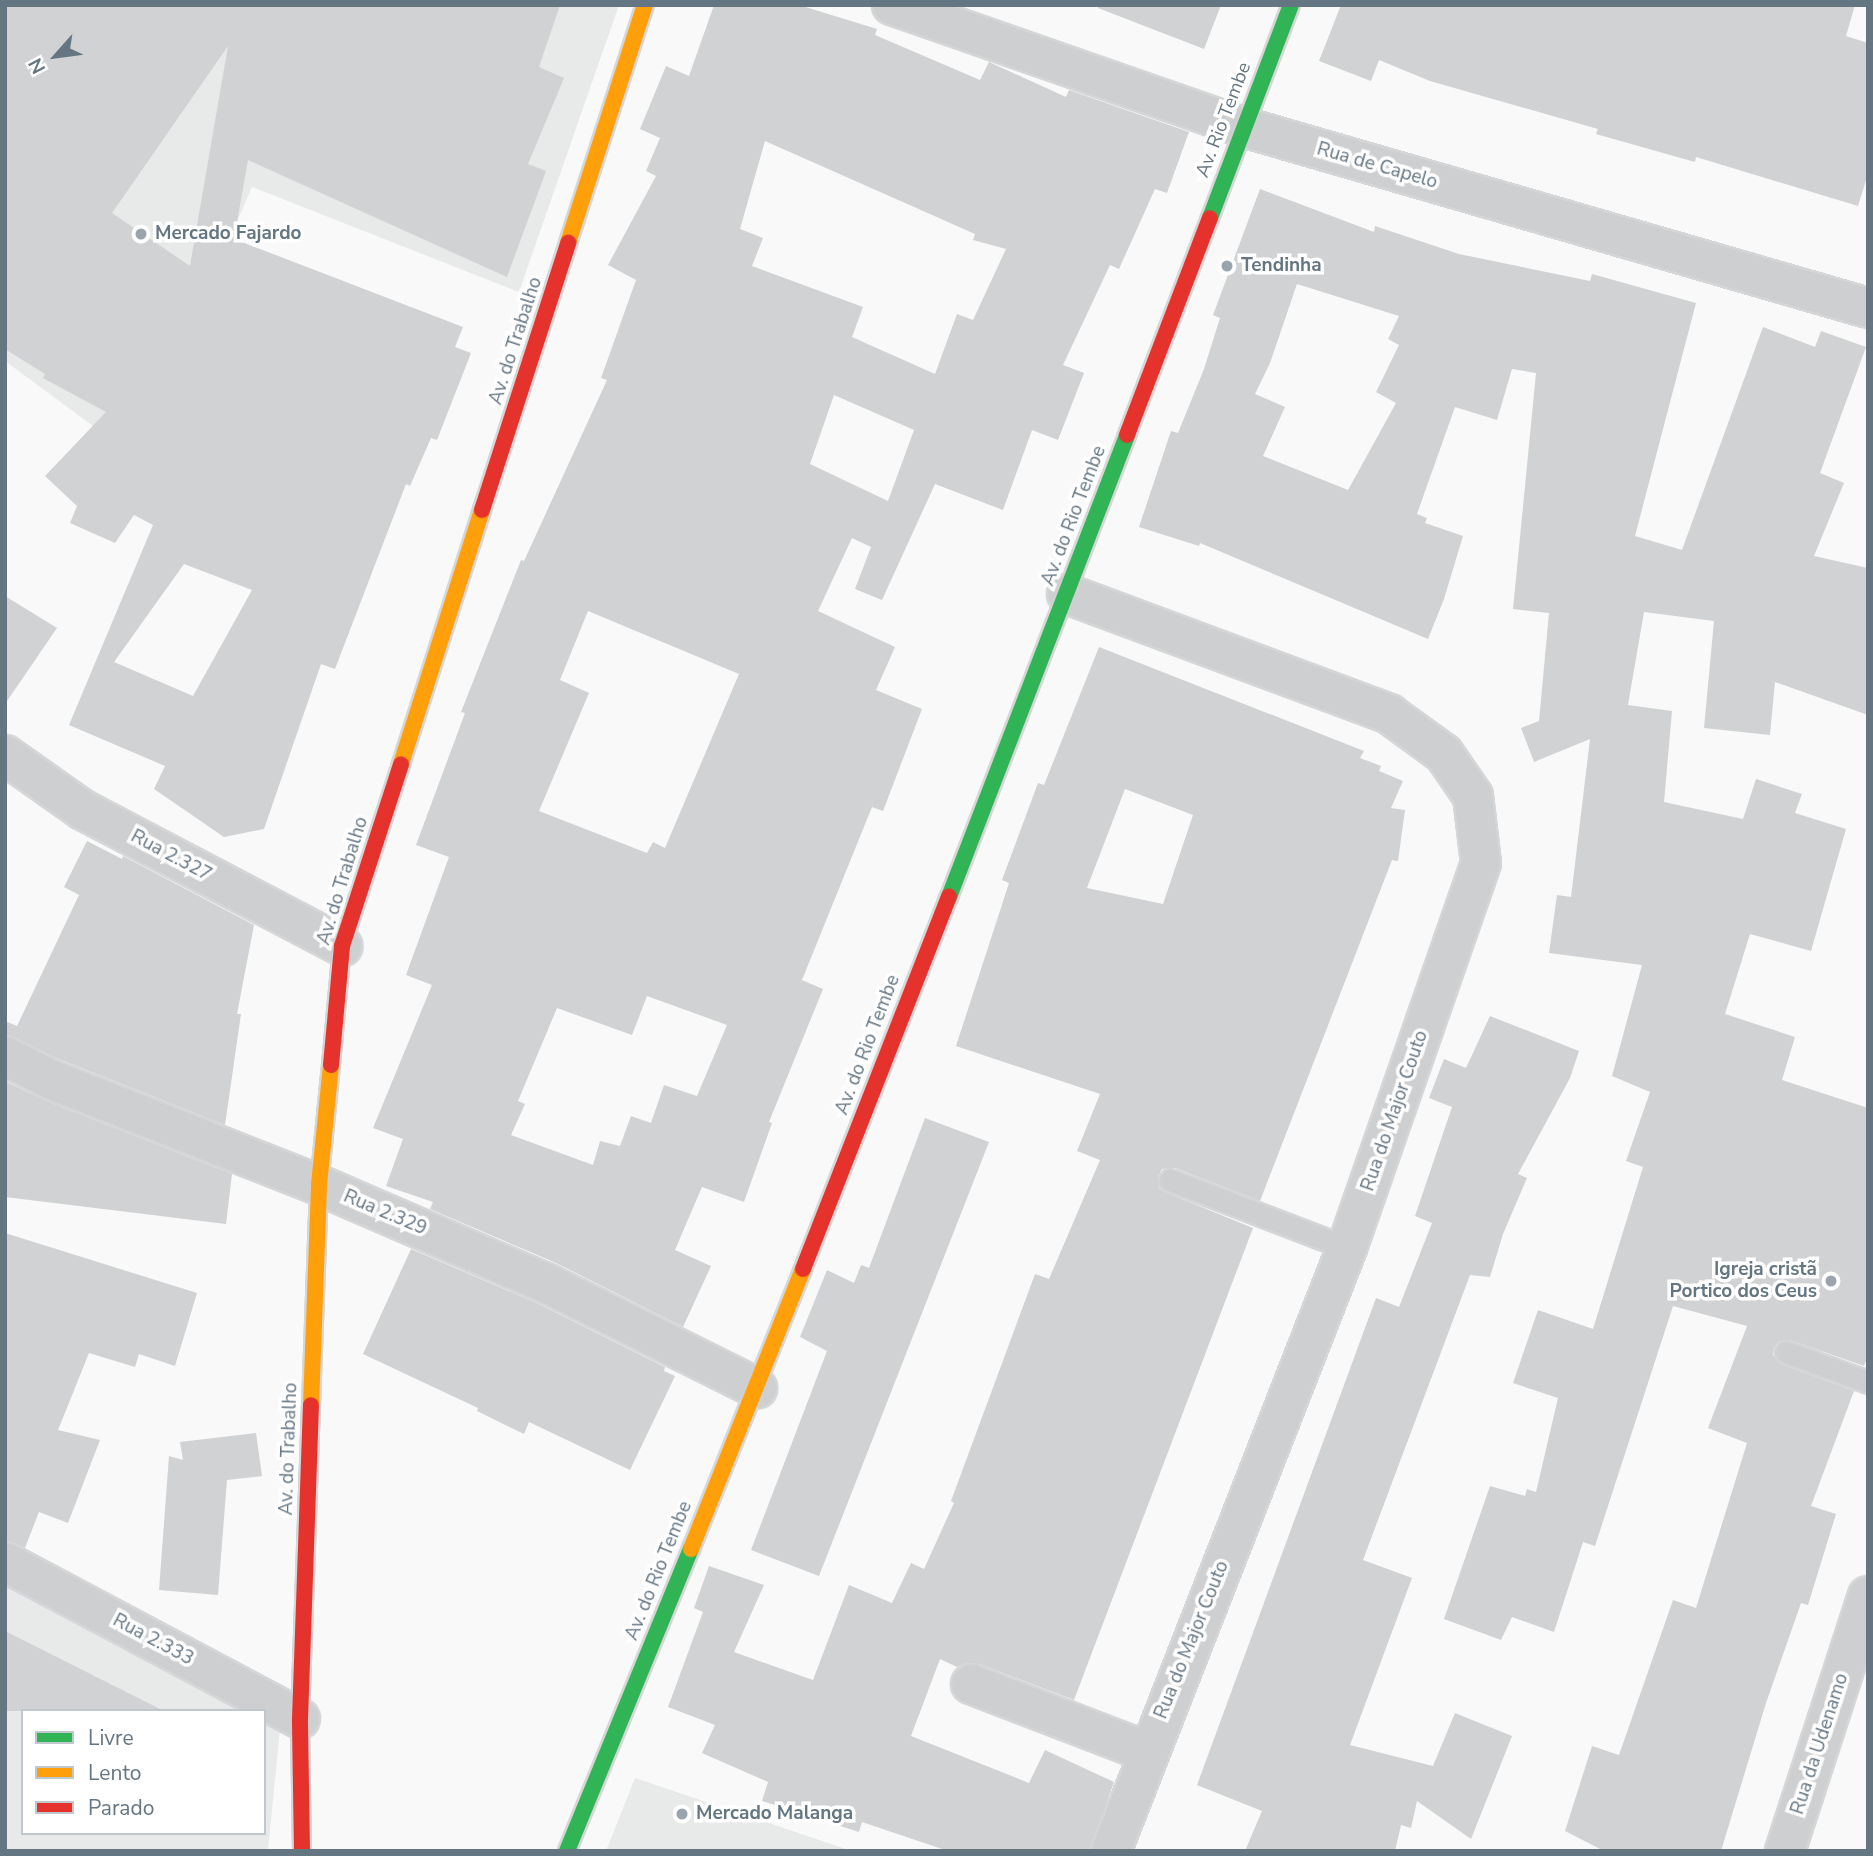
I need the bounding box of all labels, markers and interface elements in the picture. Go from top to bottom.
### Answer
north arrow [21,21,91,91]
text: N [23,53,52,78]
street label: Av. Rio Tembe [1192,59,1256,181]
street label: Rua de Capelo [1314,138,1440,194]
place label: Mercado Fajardo [155,223,302,245]
marker: Mercado Fajardo [133,226,149,242]
place label: Tendinha [1241,255,1322,277]
marker: Tendinha [1219,258,1235,274]
street label: Av. do Trabalho [485,274,547,408]
street label: Av. do Rio Tembe [1037,443,1111,589]
street label: Av. do Trabalho [313,814,373,948]
street label: Rua 2.327 [127,825,215,887]
street label: Av. do Rio Tembe [831,972,905,1118]
street label: Rua do Major Couto [1357,1028,1433,1194]
street label: Rua 2.329 [340,1185,430,1241]
place label: Igreja cristã Portico dos Ceus [1670,1259,1817,1303]
marker: Igreja cristã Portico dos Ceus [1823,1273,1839,1289]
street label: Av. do Trabalho [275,1382,303,1516]
street label: Av. do Rio Tembe [621,1498,697,1644]
street label: Rua do Major Couto [1150,1558,1234,1722]
street label: Rua 2.333 [109,1609,197,1671]
street label: Rua da Udenamo [1786,1671,1854,1817]
legend [21,1709,266,1835]
text: Livre [88,1724,134,1752]
text: Lento [88,1759,141,1787]
text: Parado [88,1794,154,1822]
place label: Mercado Malanga [696,1803,853,1825]
marker: Mercado Malanga [674,1806,690,1822]

